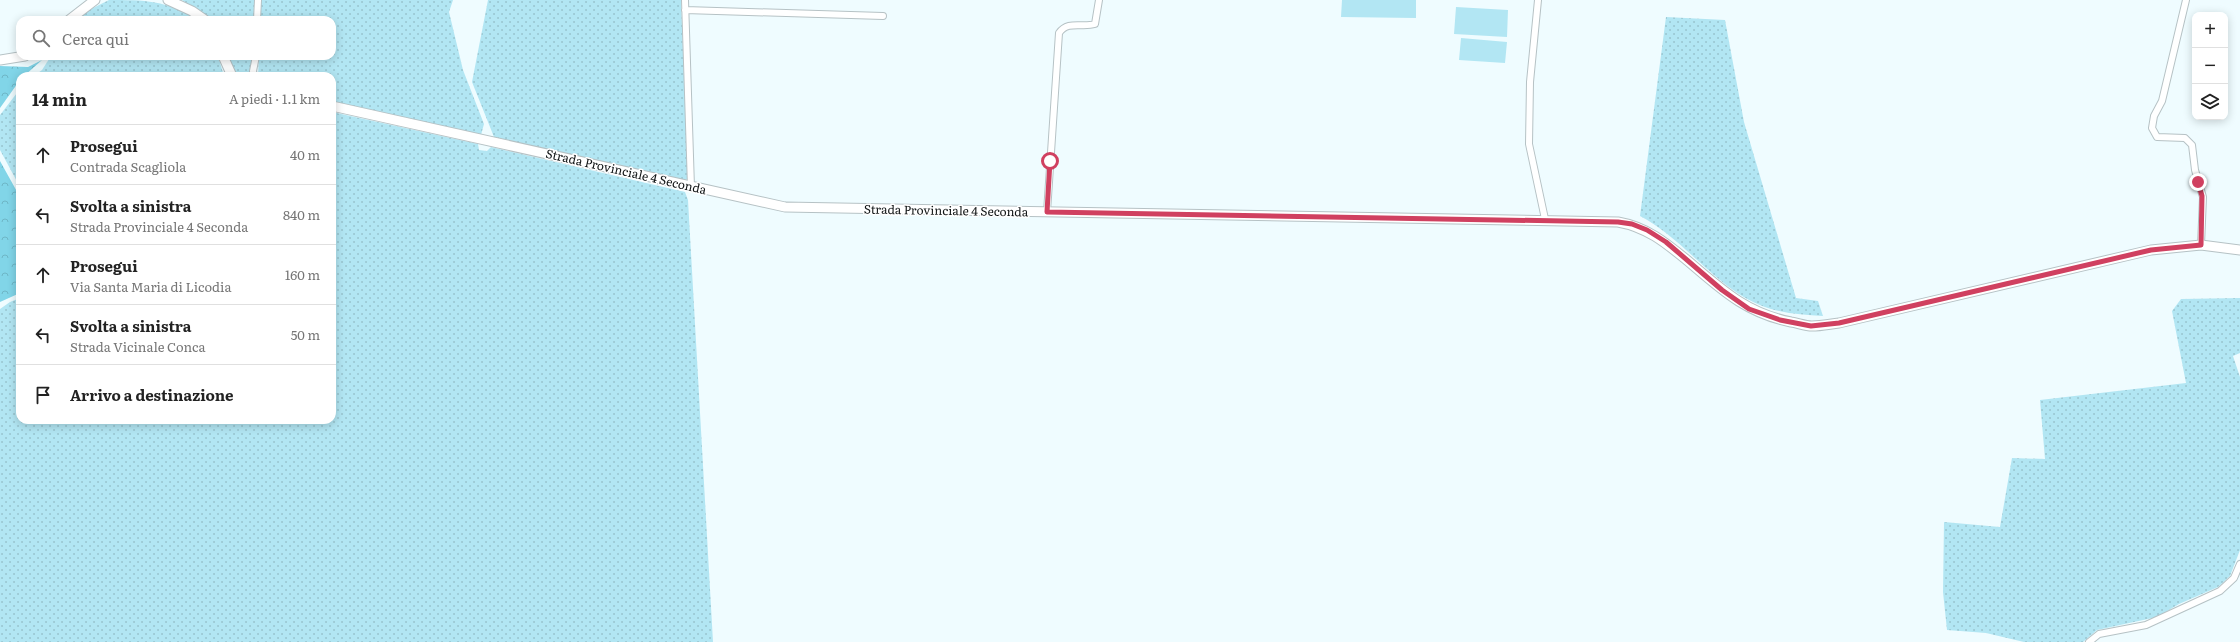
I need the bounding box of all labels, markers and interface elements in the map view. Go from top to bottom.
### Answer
map controls [2192,12,2228,120]
button: + [2192,12,2228,48]
search box [16,16,336,60]
icon: search [30,27,52,49]
text: Cerca qui [62,27,129,50]
button: − [2192,48,2228,84]
button: layers [2192,84,2228,120]
text: 14 min [32,86,87,111]
text: A piedi · 1.1 km [229,89,320,108]
text: Prosegui [70,134,138,157]
icon: ahead [32,144,54,166]
street label: Strada Provinciale 4 Seconda [544,144,709,198]
text: 40 m [290,145,320,164]
route start [1041,152,1059,170]
text: Contrada Scagliola [70,157,186,176]
route end [2189,173,2207,191]
text: Svolta a sinistra [70,194,191,217]
street label: Strada Provinciale 4 Seconda [864,200,1029,220]
icon: left [32,204,54,226]
text: 840 m [283,205,320,224]
text: Strada Provinciale 4 Seconda [70,217,248,236]
text: Prosegui [70,254,138,277]
icon: ahead [32,264,54,286]
text: 160 m [285,265,320,284]
text: Via Santa Maria di Licodia [70,277,231,296]
text: Svolta a sinistra [70,314,191,337]
icon: left [32,324,54,346]
text: 50 m [291,325,320,344]
text: Strada Vicinale Conca [70,337,206,356]
text: Arrivo a destinazione [70,383,234,406]
icon: arrive [32,384,54,406]

